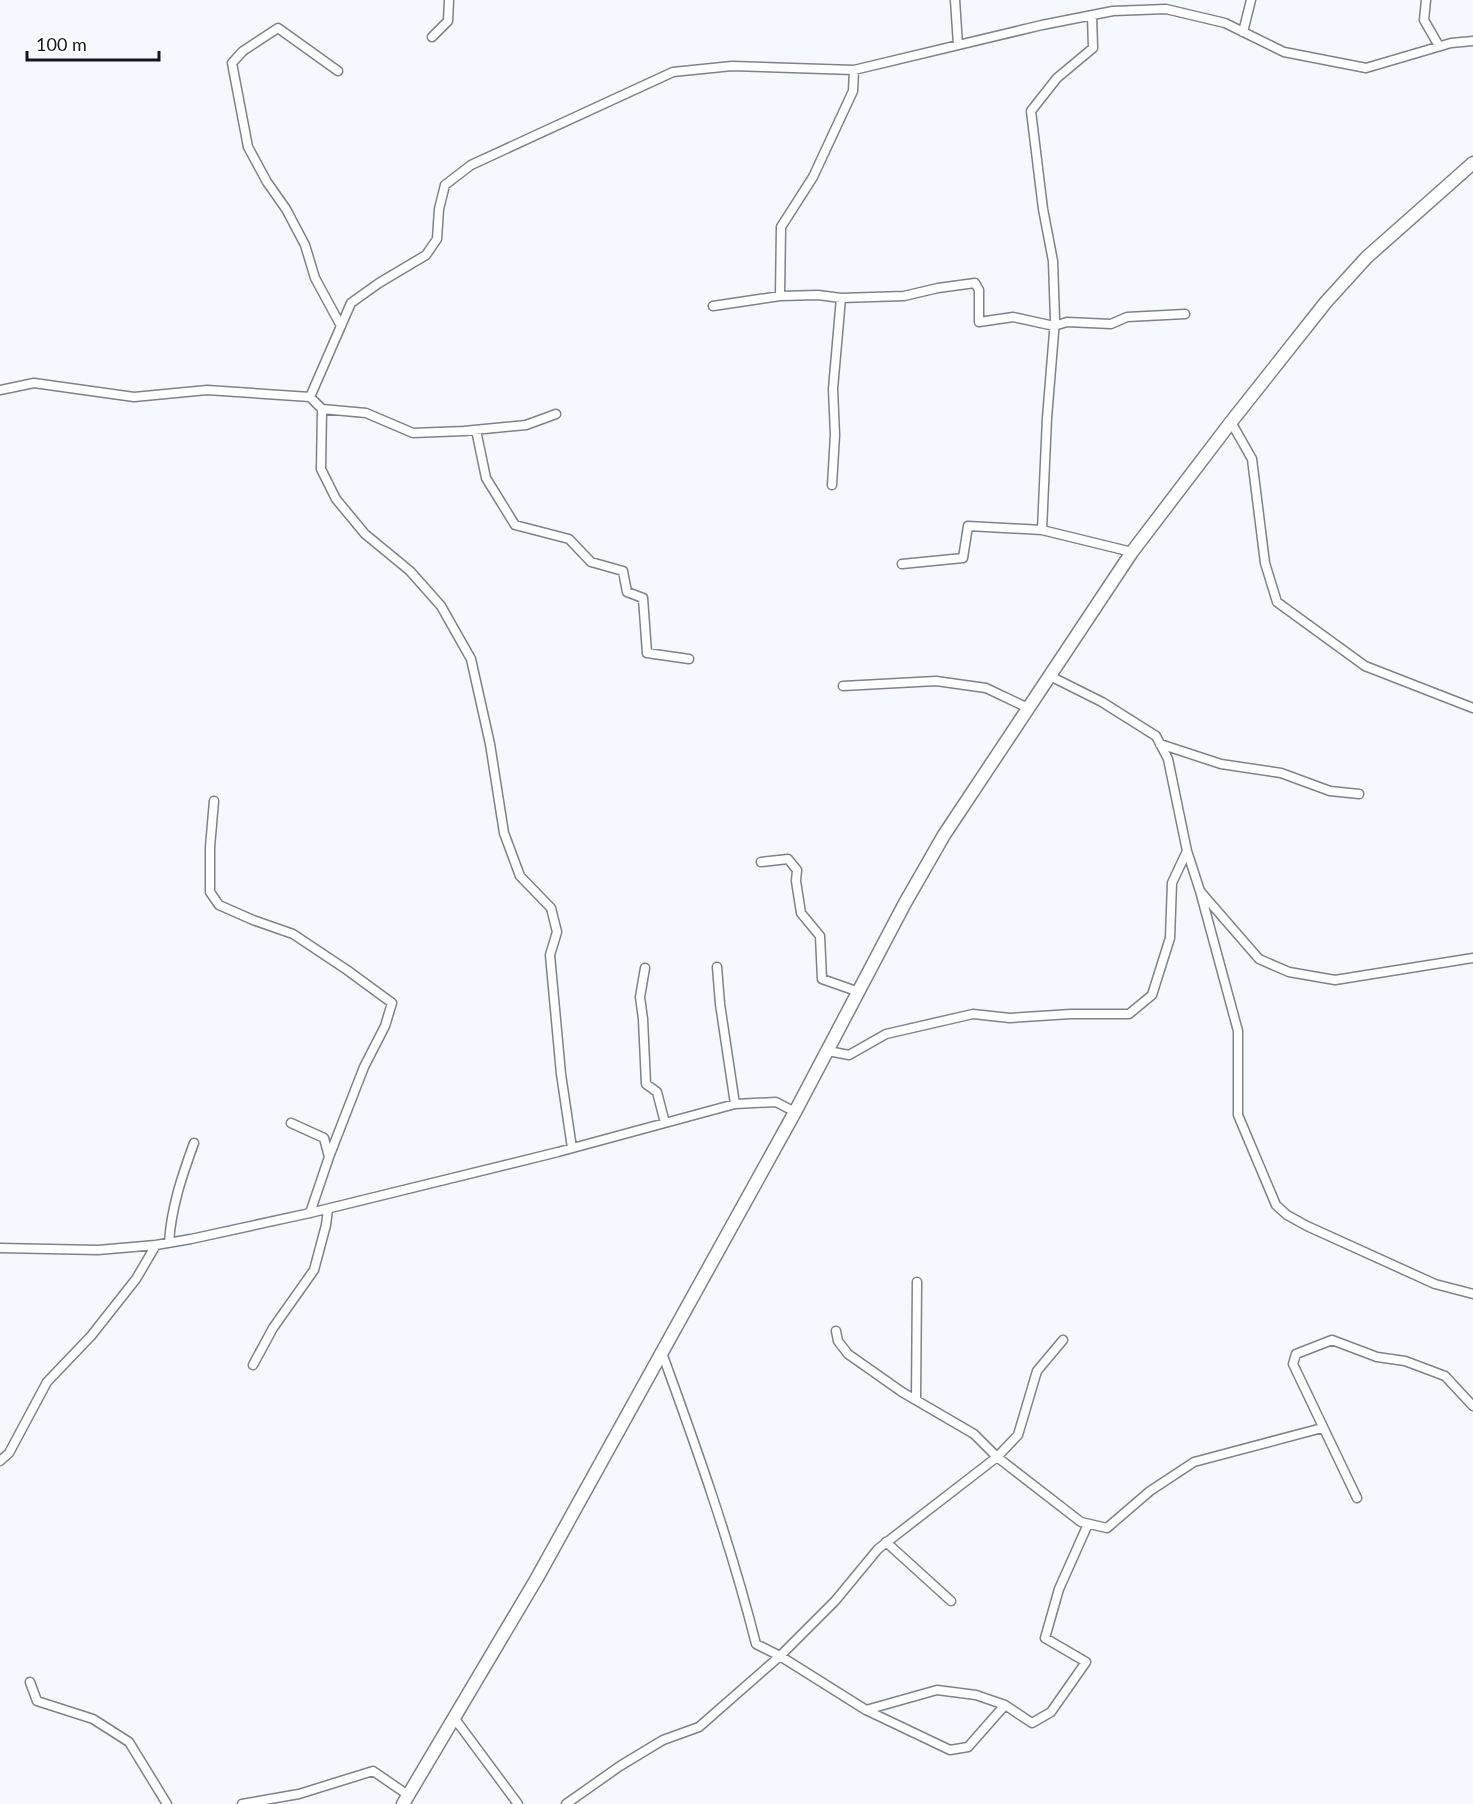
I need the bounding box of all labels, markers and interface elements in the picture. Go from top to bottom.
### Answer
scale bar [27,24,159,62]
text: 100 m [36,33,87,55]

